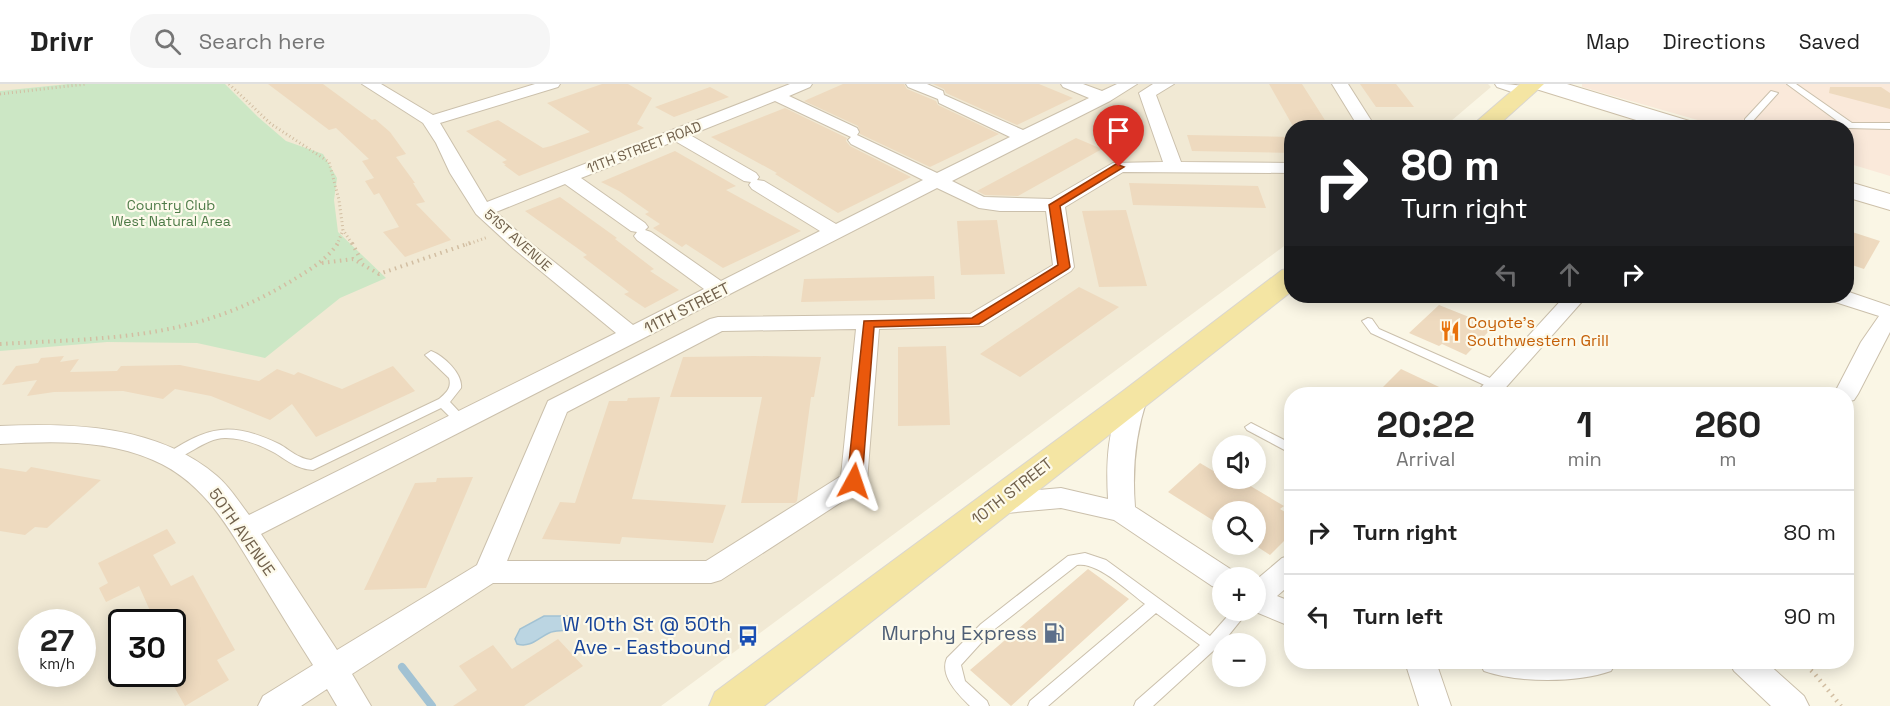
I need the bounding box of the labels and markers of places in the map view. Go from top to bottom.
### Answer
pin [1093,105,1144,167]
place label: Coyote's Southwestern Grill [1467,312,1609,351]
restaurant icon: Coyote's Southwestern Grill [1438,319,1462,343]
place label: W 10th St @ 50th Ave - Eastbound [562,611,731,660]
place label: Murphy Express [881,620,1037,646]
fuel station icon: Murphy Express [1042,621,1066,645]
bus stop icon: W 10th St @ 50th Ave - Eastbound [736,624,760,648]

